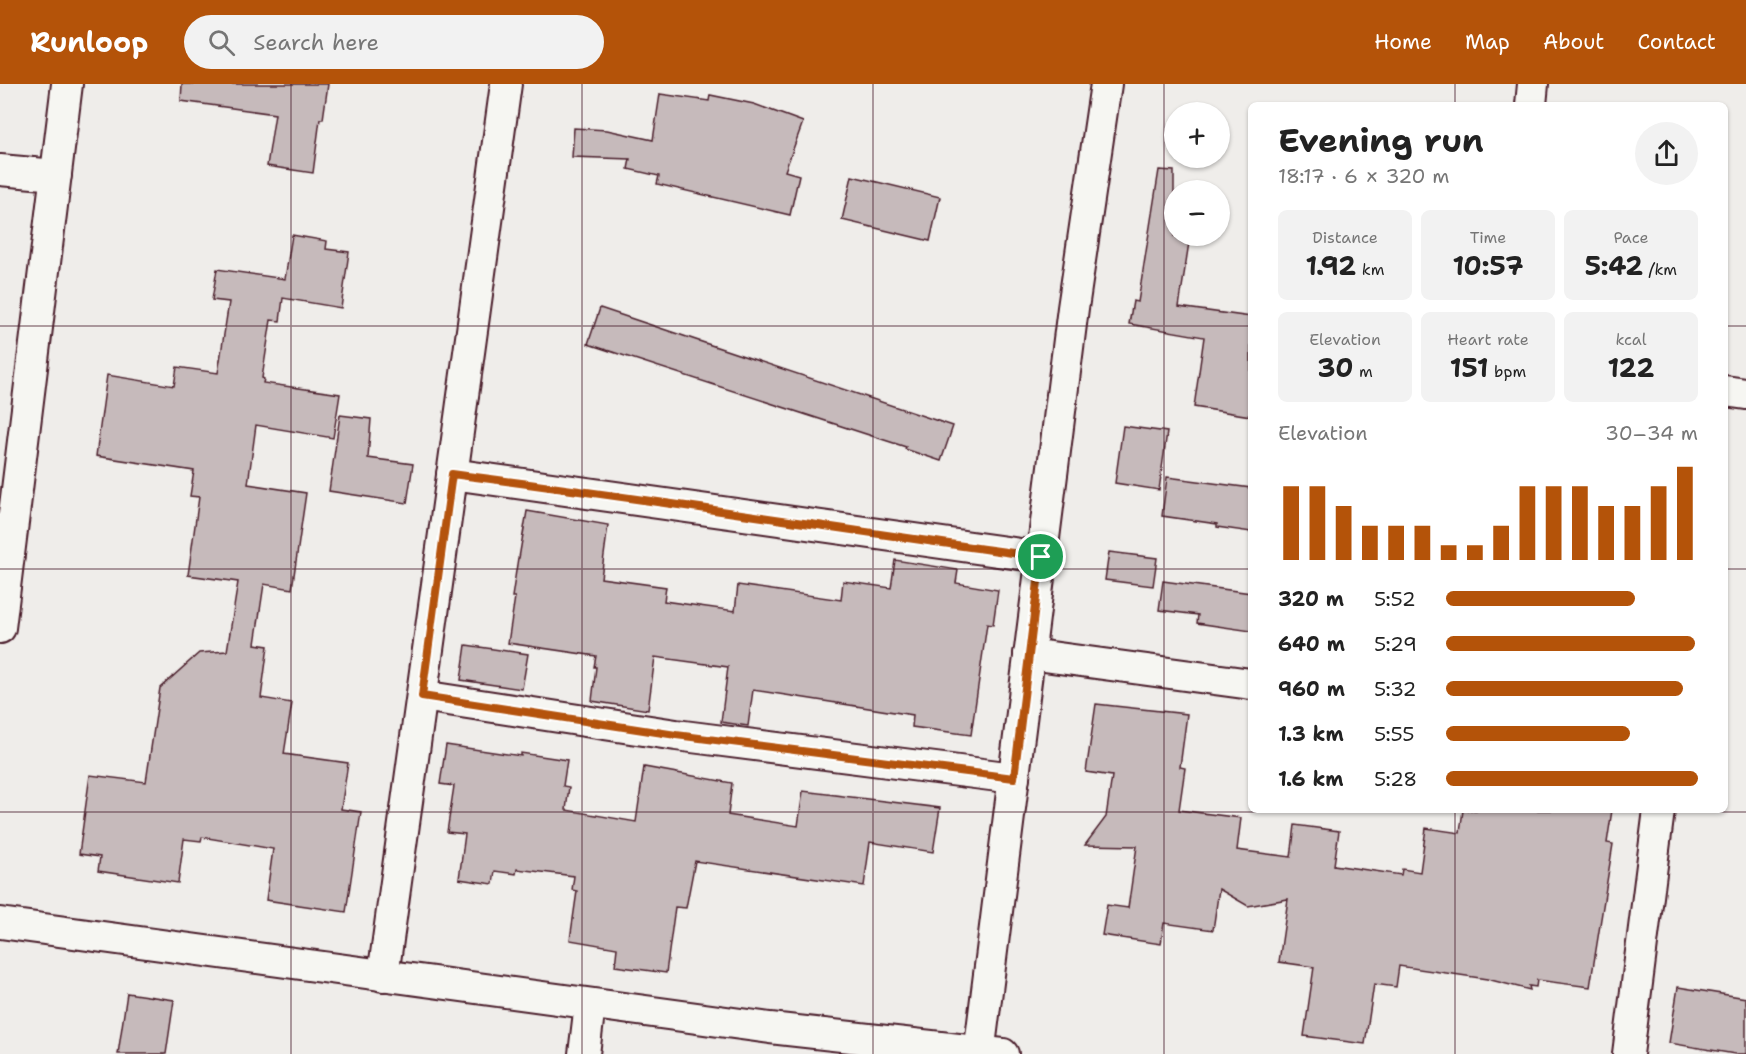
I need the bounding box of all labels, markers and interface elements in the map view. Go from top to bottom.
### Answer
search box [184,15,604,69]
text: Runloop [30,23,148,61]
icon: search [205,26,238,59]
text: Search here [253,28,379,57]
text: Home [1374,28,1432,56]
text: Map [1465,28,1510,56]
text: About [1543,28,1604,56]
text: Contact [1637,28,1716,56]
map controls [1164,102,1230,246]
button: + [1164,102,1230,168]
text: Evening run [1278,118,1484,163]
button: share [1635,122,1698,185]
text: 18:17 · 6 × 320 m [1278,163,1450,189]
button: − [1164,180,1230,246]
text: Distance [1312,227,1378,248]
text: Time [1470,227,1506,248]
text: Pace [1613,227,1649,248]
text: 1.92 [1306,248,1356,283]
text: 10:57 [1452,248,1524,283]
text: 5:42 [1585,248,1643,283]
text: km [1356,259,1384,280]
text: /km [1643,259,1677,280]
text: Elevation [1309,329,1381,350]
text: Heart rate [1447,329,1529,350]
text: kcal [1615,329,1647,350]
text: 30 [1317,350,1354,385]
text: 151 [1450,350,1489,385]
text: 122 [1607,350,1655,385]
text: m [1354,361,1373,382]
text: bpm [1489,361,1526,382]
text: Elevation [1278,420,1368,446]
text: 30–34 m [1605,420,1698,446]
pin [1015,531,1066,582]
icon: arrive [1024,540,1057,573]
text: 320 m [1278,586,1344,612]
text: 5:52 [1374,586,1416,612]
text: 640 m [1278,631,1345,657]
text: 5:29 [1374,631,1417,657]
text: 960 m [1278,676,1345,702]
text: 5:32 [1374,676,1417,702]
text: 1.3 km [1278,721,1344,747]
text: 5:55 [1374,721,1414,747]
text: 1.6 km [1278,766,1344,792]
text: 5:28 [1374,766,1417,792]

